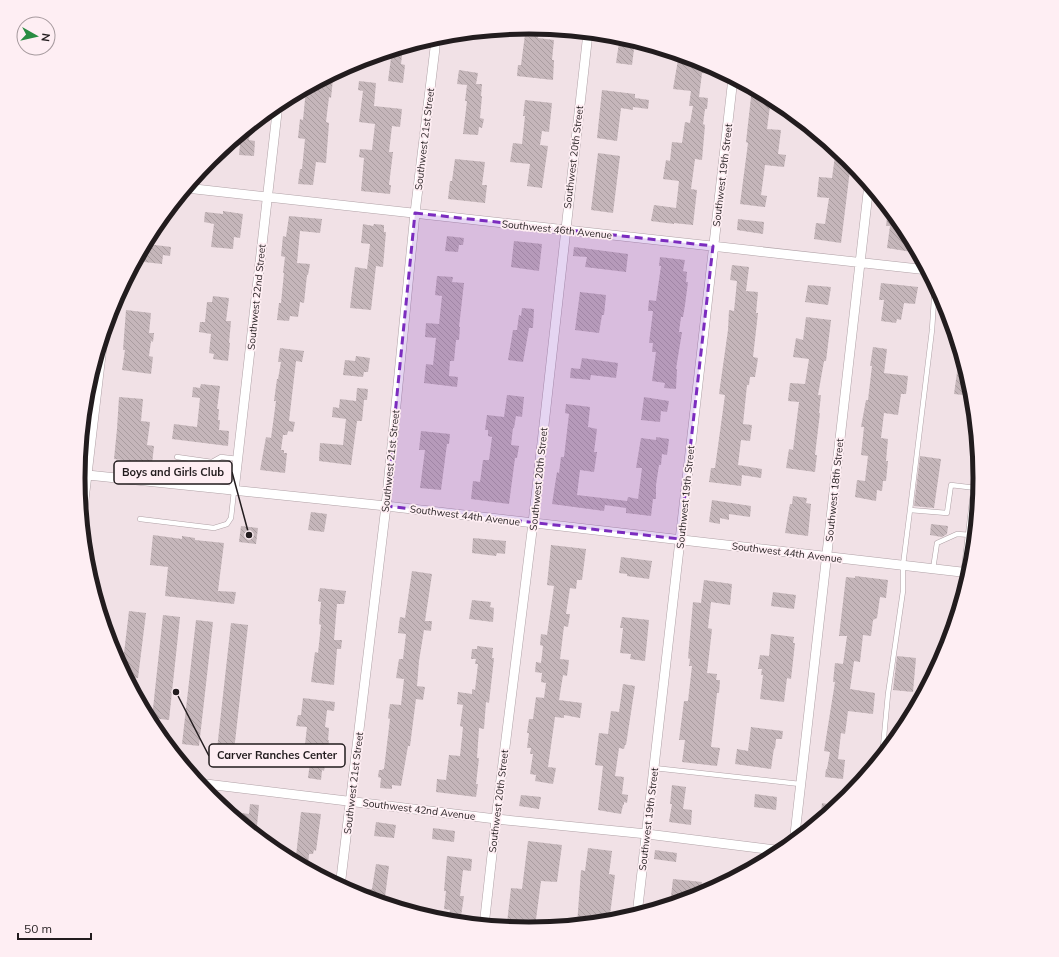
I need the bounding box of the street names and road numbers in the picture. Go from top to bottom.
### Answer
street label: Southwest 21st Street [412,87,437,191]
street label: Southwest 20th Street [561,104,586,209]
street label: Southwest 19th Street [710,122,735,227]
street label: Southwest 46th Avenue [501,217,613,242]
street label: Southwest 22nd Street [244,243,269,351]
street label: Southwest 21st Street [379,409,402,513]
street label: Southwest 20th Street [527,426,550,531]
street label: Southwest 18th Street [823,437,846,542]
street label: Southwest 19th Street [674,444,697,549]
street label: Southwest 44th Avenue [409,502,521,529]
street label: Southwest 44th Avenue [731,539,843,566]
street label: Southwest 21st Street [341,731,366,835]
street label: Southwest 20th Street [486,748,511,853]
street label: Southwest 19th Street [636,766,661,871]
street label: Southwest 42nd Avenue [362,796,476,823]

